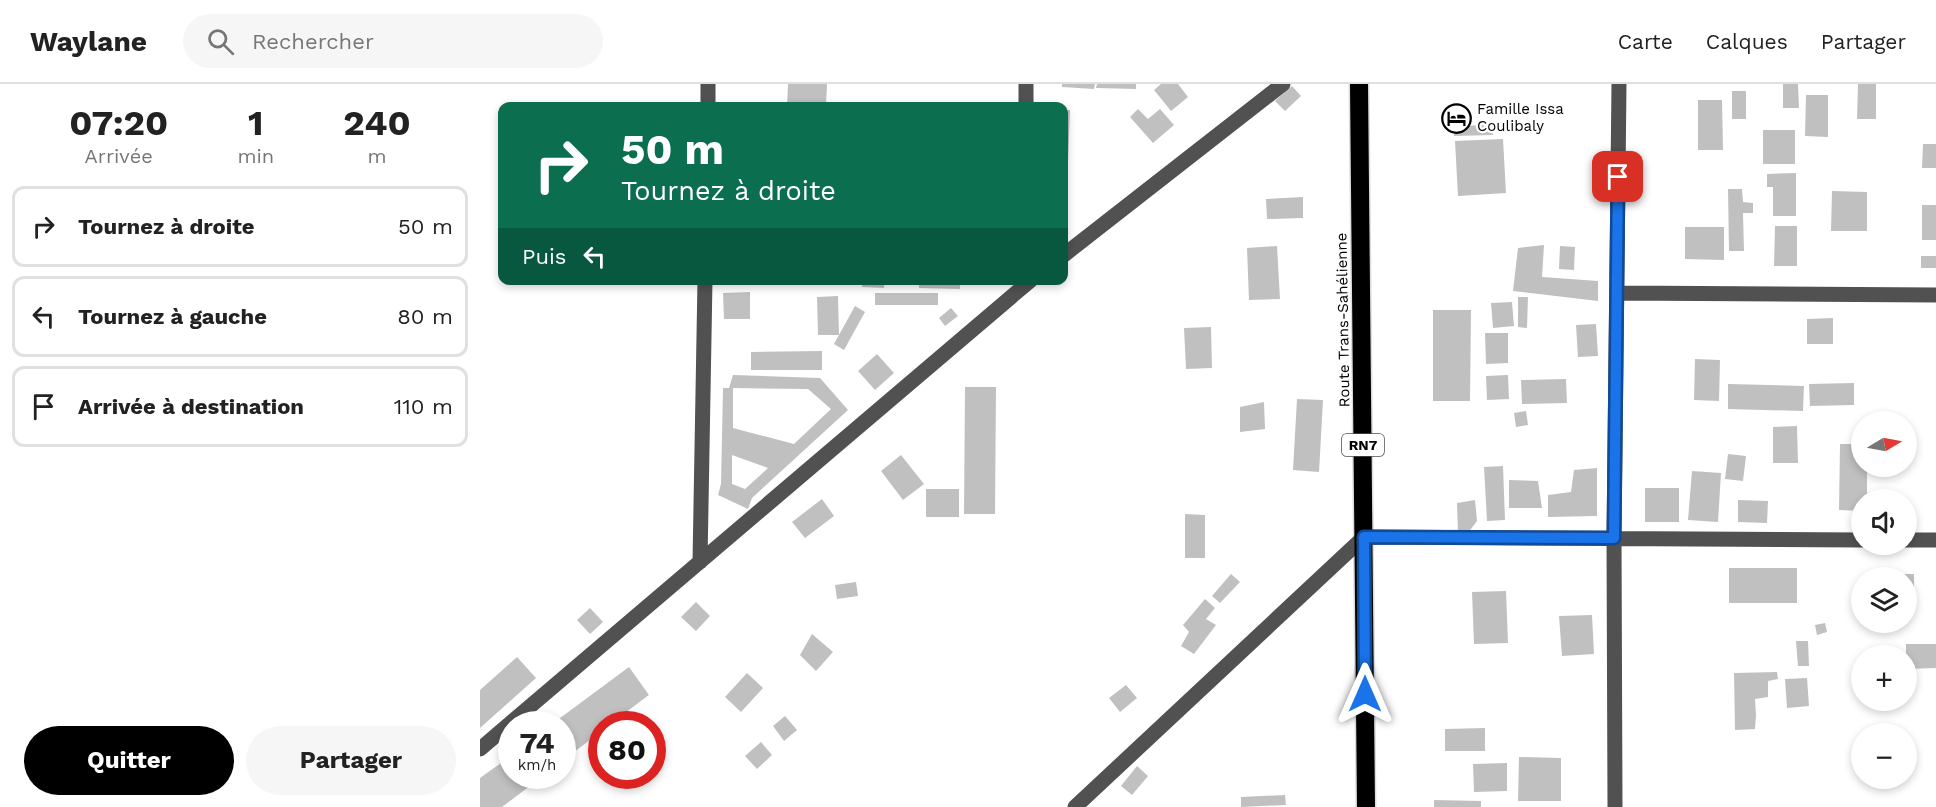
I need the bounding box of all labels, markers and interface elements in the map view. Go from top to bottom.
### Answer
search box [183,14,603,68]
text: Waylane [30,25,147,58]
icon: search [204,25,237,58]
text: Rechercher [252,29,374,54]
text: Carte [1618,29,1673,54]
text: Calques [1706,29,1788,54]
text: Partager [1821,29,1906,54]
place label: Famille Issa Coulibaly [1477,100,1564,135]
text: 07:20 [69,102,168,144]
text: 1 [248,102,264,144]
text: 240 [343,102,411,144]
hotel icon: Famille Issa Coulibaly [1440,102,1472,134]
text: 50 m [621,125,724,174]
icon: right [522,126,600,204]
text: Arrivée [85,144,153,168]
text: min [237,144,274,168]
text: m [368,144,387,168]
pin [1592,151,1643,202]
icon: arrive [1601,160,1634,193]
text: Tournez à droite [621,175,836,207]
icon: right [27,210,60,243]
text: Tournez à droite [78,214,255,239]
text: 50 m [398,214,453,239]
street label: Route Trans-Sahélienne [1332,232,1354,408]
icon: left [578,240,611,273]
text: Puis [522,244,566,269]
icon: left [27,300,60,333]
text: Tournez à gauche [78,304,267,329]
text: 80 m [397,304,453,329]
icon: arrive [27,390,60,423]
text: Arrivée à destination [78,394,304,419]
text: 110 m [394,394,453,419]
north arrow [1851,411,1917,477]
map controls [1851,411,1917,789]
road number: RN7 [1342,434,1384,456]
button: sound [1851,489,1917,555]
button: layers [1851,567,1917,633]
button: + [1851,645,1917,711]
position arrow [1333,662,1397,726]
speed limit sign: 80 [588,711,666,789]
button: − [1851,723,1917,789]
text: 74 [519,725,555,760]
button: Quitter [24,726,234,795]
button: Partager [246,726,456,795]
text: km/h [518,756,556,774]

